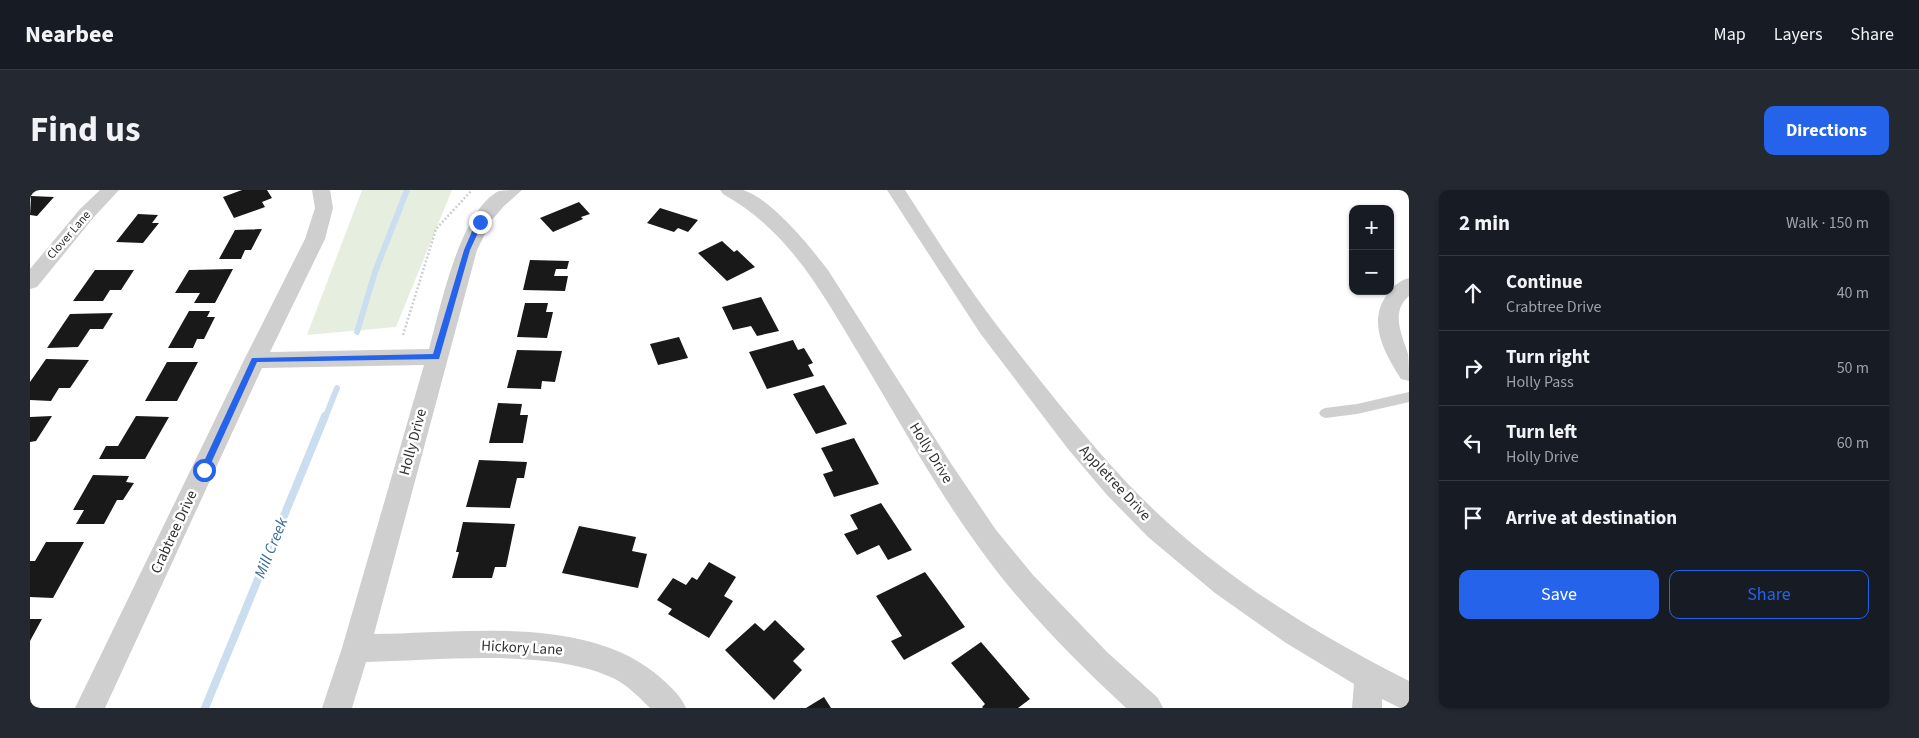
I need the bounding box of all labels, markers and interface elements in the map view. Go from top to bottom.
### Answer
text: Nearbee [25,17,114,52]
text: Map [1714,22,1746,47]
text: Layers [1774,22,1823,47]
text: Share [1851,22,1894,47]
text: Find us [30,105,140,155]
button: Directions [1764,106,1889,155]
map controls [1349,205,1394,295]
button: + [1349,205,1394,250]
street label: Clover Lane [43,207,95,263]
text: 2 min [1459,208,1510,238]
route end [469,211,492,234]
text: Walk · 150 m [1786,212,1869,234]
button: − [1349,250,1394,295]
text: Continue [1506,269,1583,296]
icon: ahead [1459,279,1487,307]
text: 40 m [1837,282,1869,304]
text: Crabtree Drive [1506,296,1602,318]
text: Turn right [1506,344,1590,371]
icon: right [1459,354,1487,382]
text: 50 m [1837,357,1869,379]
text: Holly Pass [1506,371,1574,393]
street label: Holly Drive [394,406,432,478]
street label: Holly Drive [904,419,958,487]
text: Turn left [1506,419,1577,446]
icon: left [1459,429,1487,457]
text: 60 m [1837,432,1869,454]
street label: Appletree Drive [1074,441,1156,525]
text: Holly Drive [1506,446,1579,468]
route start [193,459,216,482]
street label: Crabtree Drive [146,487,202,577]
icon: arrive [1459,504,1487,532]
text: Arrive at destination [1506,505,1677,532]
water label: Mill Creek [249,514,293,581]
button: Save [1459,570,1659,619]
button: Share [1669,570,1869,619]
street label: Hickory Lane [481,635,563,661]

